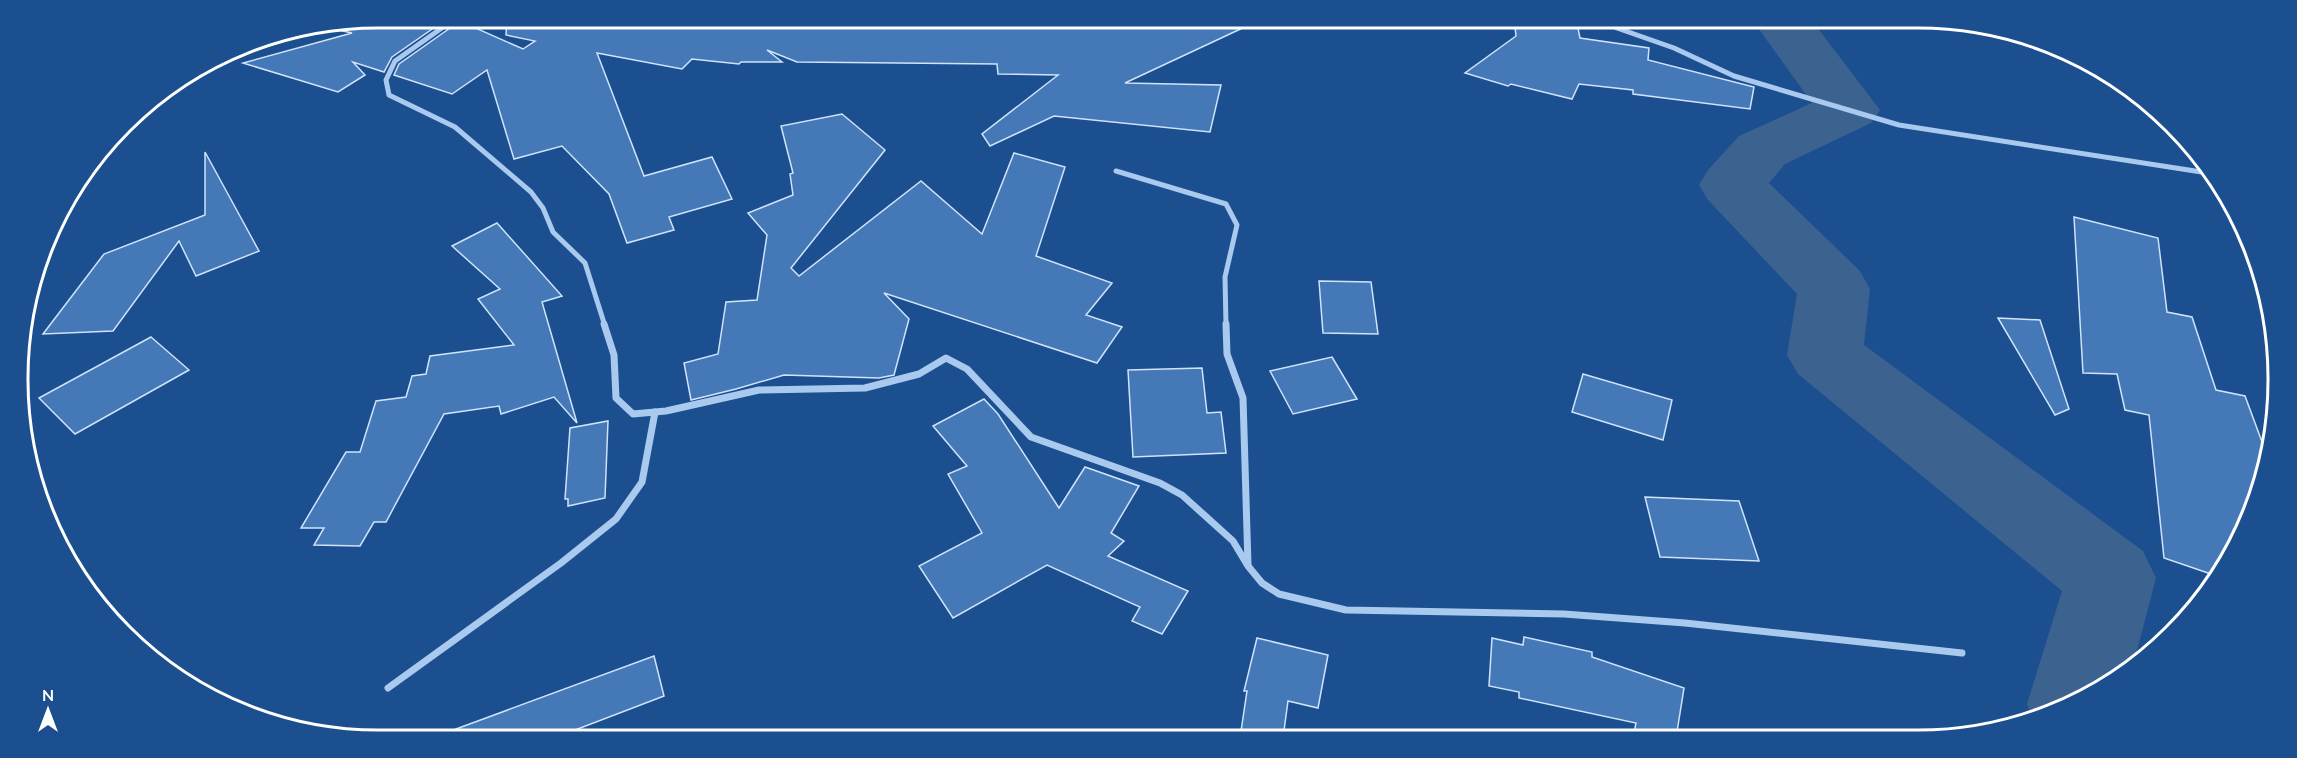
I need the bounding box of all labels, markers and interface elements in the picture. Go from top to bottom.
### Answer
north arrow [18,680,78,740]
text: N [42,685,54,705]

